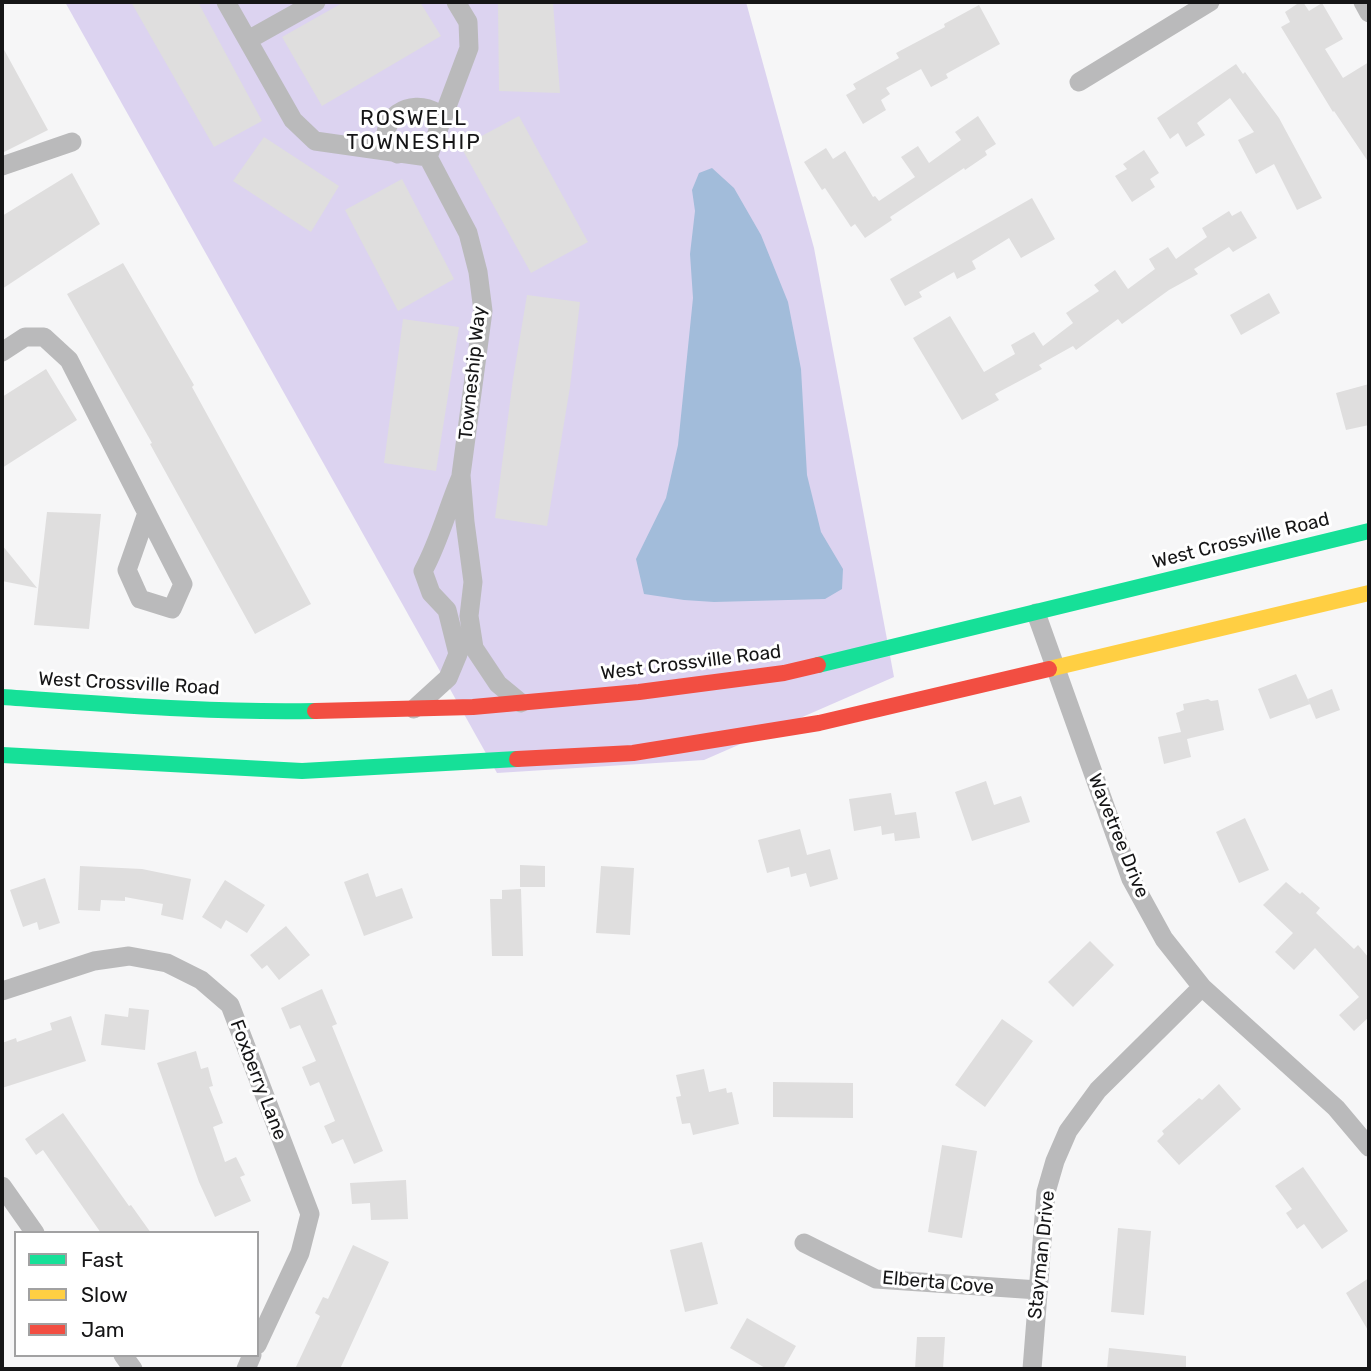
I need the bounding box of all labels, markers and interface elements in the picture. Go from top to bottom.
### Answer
district label: ROSWELL TOWNESHIP [347,106,481,156]
street label: Towneship Way [455,305,491,441]
street label: West Crossville Road [1150,508,1332,574]
street label: West Crossville Road [600,641,782,685]
street label: West Crossville Road [38,668,220,700]
street label: Wavetree Drive [1083,771,1153,901]
street label: Foxberry Lane [225,1017,291,1143]
street label: Stayman Drive [1024,1190,1060,1320]
legend [14,1231,259,1357]
text: Fast [81,1247,123,1272]
street label: Elberta Cove [881,1267,995,1299]
text: Slow [81,1282,128,1307]
text: Jam [81,1317,125,1342]

